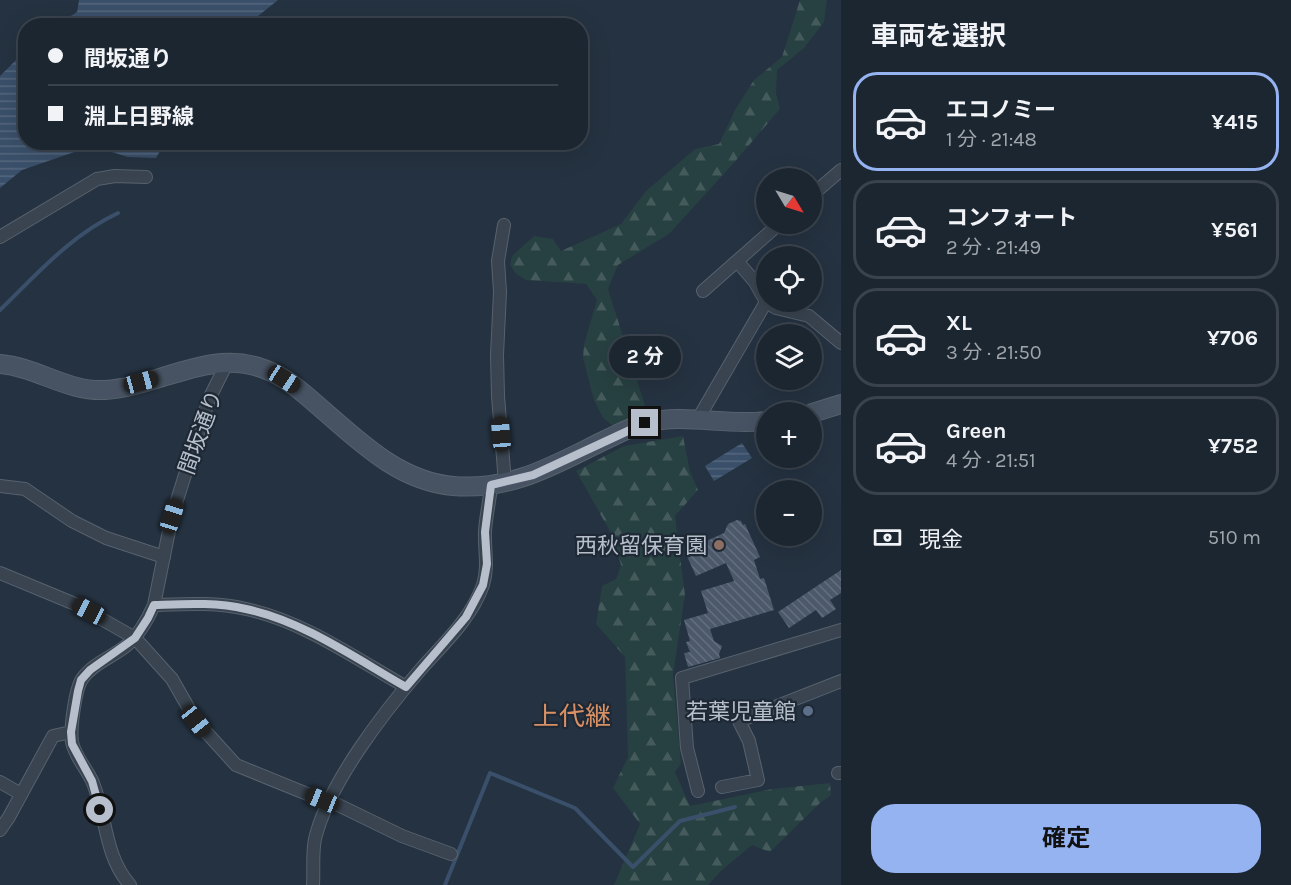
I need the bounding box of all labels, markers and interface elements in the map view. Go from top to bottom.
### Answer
text: 車両を選択 [871,20,1006,52]
text: 間坂通り [84,46,172,72]
icon: car [874,95,928,149]
text: エコノミー [946,97,1056,123]
text: 淵上日野線 [84,104,194,130]
text: ¥415 [1211,109,1258,135]
text: 1 分 · 21:48 [946,128,1037,151]
north arrow [756,168,822,234]
map controls [756,168,822,546]
icon: car [874,203,928,257]
text: コンフォート [946,205,1077,231]
text: ¥561 [1211,217,1258,243]
text: 2 分 · 21:49 [946,236,1041,259]
button: locate [756,246,822,312]
text: XL [946,310,972,336]
icon: car [874,311,928,365]
button: layers [756,324,822,390]
text: ¥706 [1207,325,1258,351]
callout: 2 分 [609,336,681,378]
text: 3 分 · 21:50 [946,341,1042,364]
text: 2 分 [626,345,664,368]
car [264,362,304,396]
car [121,369,161,395]
street label: 間坂通り [174,387,228,478]
button: + [756,402,822,468]
route end [631,409,658,436]
car [490,415,512,453]
text: Green [946,418,1007,444]
icon: car [874,419,928,473]
text: ¥752 [1208,433,1258,459]
text: 4 分 · 21:51 [946,449,1036,472]
button: − [756,480,822,546]
car [158,496,186,536]
icon: cash [871,521,904,554]
text: 510 m [1208,526,1261,549]
text: 現金 [919,527,963,553]
place label: 西秋留保育園 [575,533,707,559]
marker: 西秋留保育園 [712,538,726,552]
car [69,595,109,627]
place label: 若葉児童館 [686,699,796,725]
car [178,701,214,741]
district label: 上代継 [533,701,611,732]
marker: 若葉児童館 [801,704,815,718]
car [302,785,342,815]
route start [86,796,113,823]
button: 確定 [871,804,1261,873]

